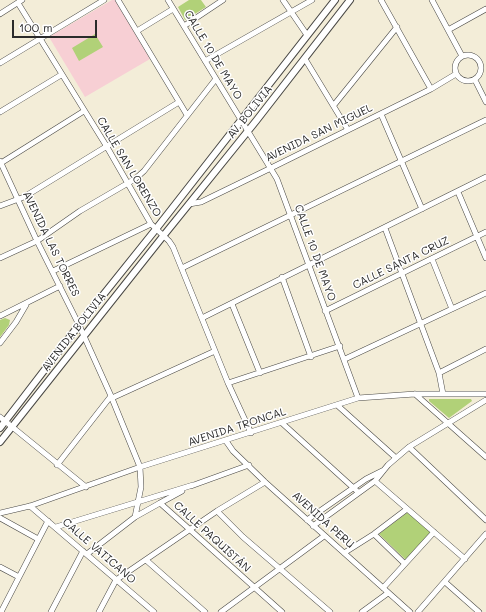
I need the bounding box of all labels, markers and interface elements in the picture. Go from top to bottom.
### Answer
street label: CALLE 10 DE MAYO [181,8,245,102]
scale bar [14,12,99,38]
text: 100 m [19,19,53,35]
street label: AV. BOLIVIA [225,83,275,141]
street label: AVENIDA SAN MIGUEL [263,101,375,165]
street label: CALLE SAN LORENZO [94,115,164,219]
street label: AVENIDA LAS TORRES [20,189,82,299]
street label: CALLE 10 DE MAYO [291,203,339,303]
street label: CALLE SANTA CRUZ [351,234,451,292]
street label: AVENIDA BOLIVIA [39,290,109,374]
street label: AVENIDA TRONCAL [186,405,288,449]
street label: AVENIDA PERU [289,489,357,551]
street label: CALLE PAQUISTÁN [171,499,253,575]
street label: CALLE VATICANO [60,515,138,587]

